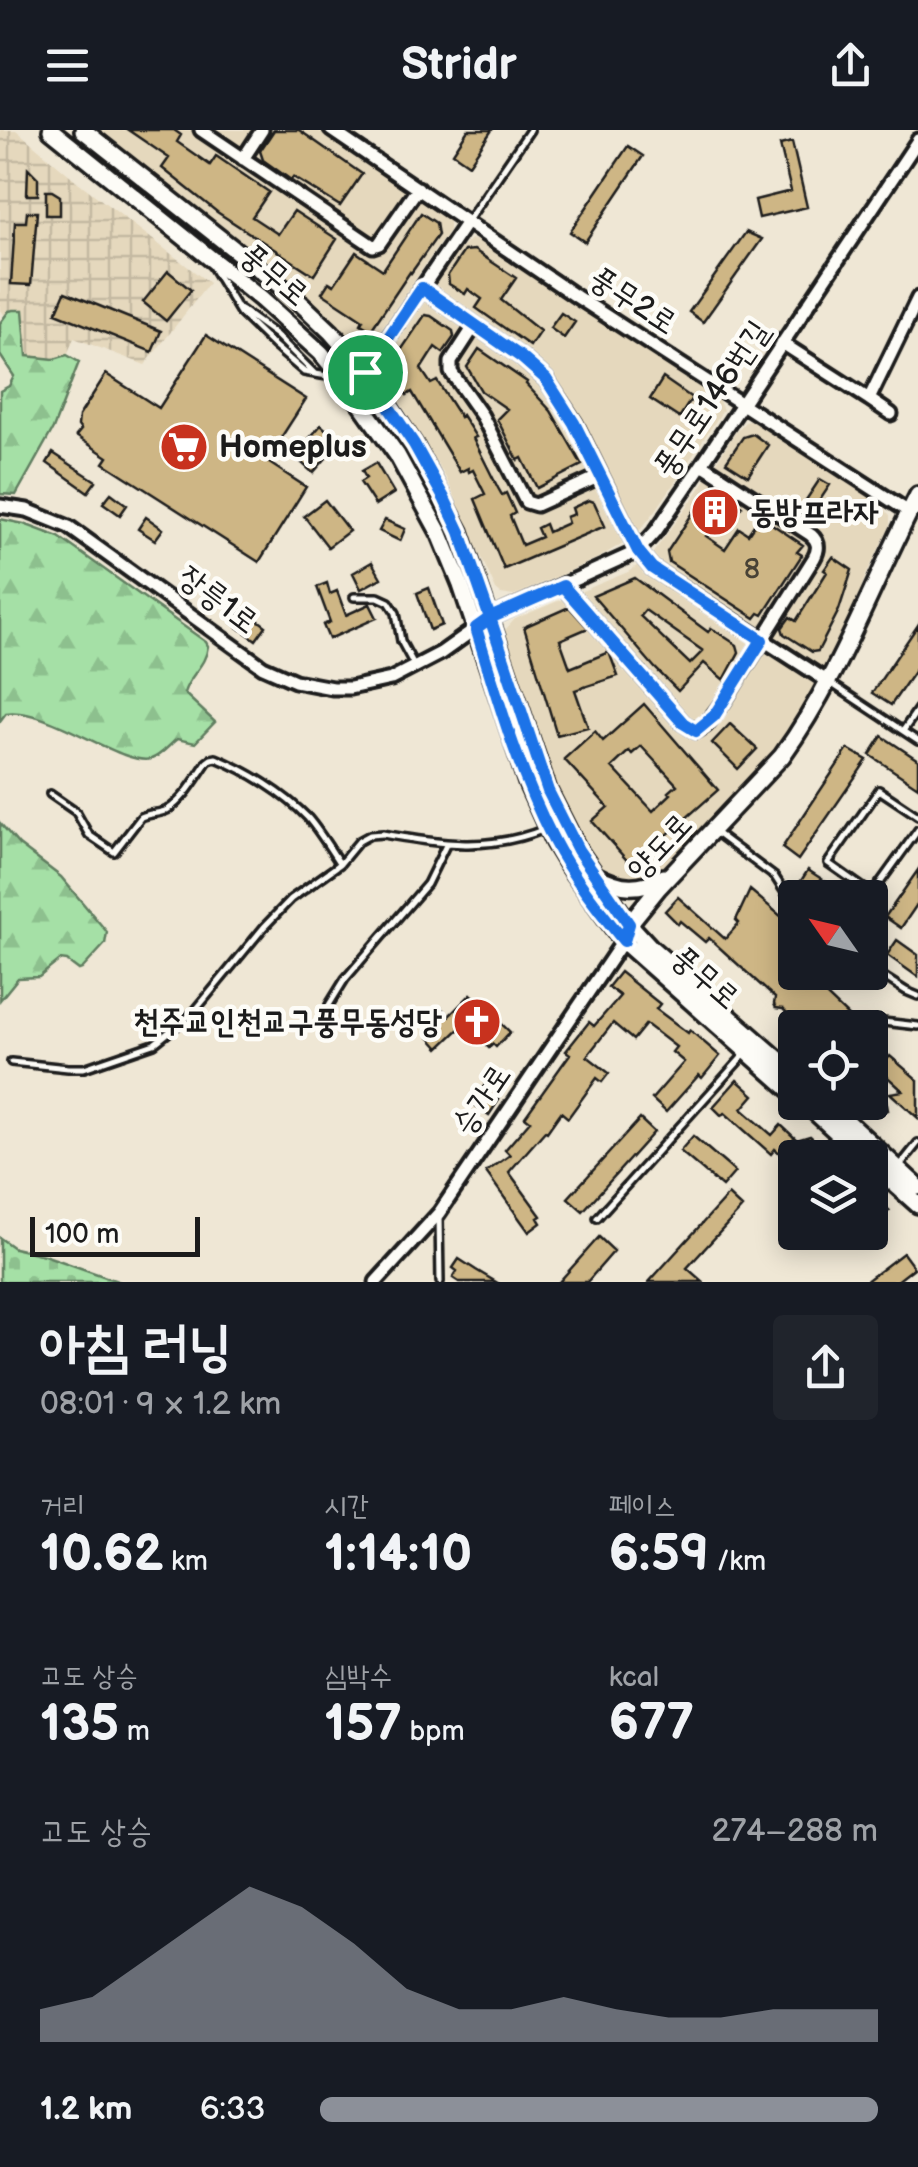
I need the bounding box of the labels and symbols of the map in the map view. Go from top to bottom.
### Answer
street label: 풍무로 [232,235,316,315]
street label: 풍무2로 [582,258,684,344]
street label: 풍무로146번길 [645,313,779,485]
pin [323,330,408,415]
supermarket icon: Homeplus [158,421,210,473]
place label: Homeplus [219,428,367,467]
building icon: 동방프라자 [689,486,741,538]
place label: 동방프라자 [750,493,879,532]
house number: 8 [744,553,760,586]
street label: 장릉1로 [170,557,266,643]
street label: 양도로 [619,805,701,889]
north arrow [778,880,888,990]
street label: 풍무로 [663,938,747,1018]
church icon: 천주교인천교구풍무동성당 [451,996,503,1048]
place label: 천주교인천교구풍무동성당 [133,1003,442,1042]
street label: 승가로 [444,1057,520,1143]
scale bar [30,1212,200,1256]

